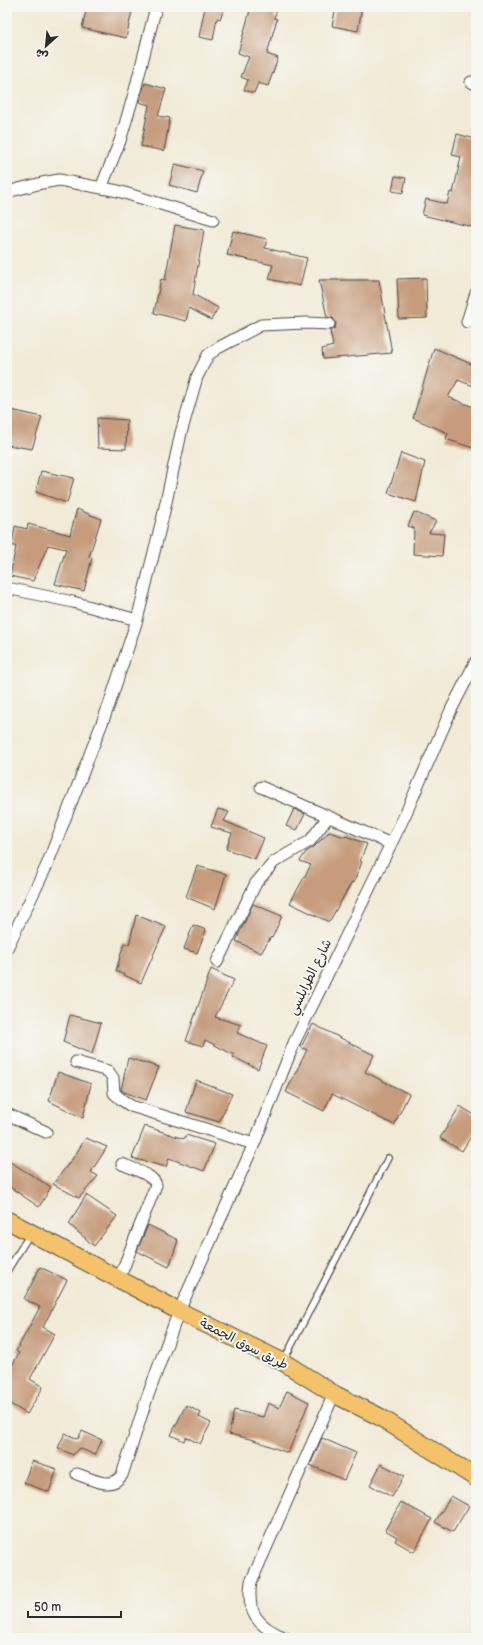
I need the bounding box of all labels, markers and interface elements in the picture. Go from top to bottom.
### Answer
north arrow [26,26,66,66]
text: ش [33,46,50,63]
street label: شارع الطرابلسي [285,936,338,1019]
street label: طريق سوق الجمعة [197,1315,291,1373]
scale bar [28,1593,121,1619]
text: 50 m [34,1600,61,1615]

